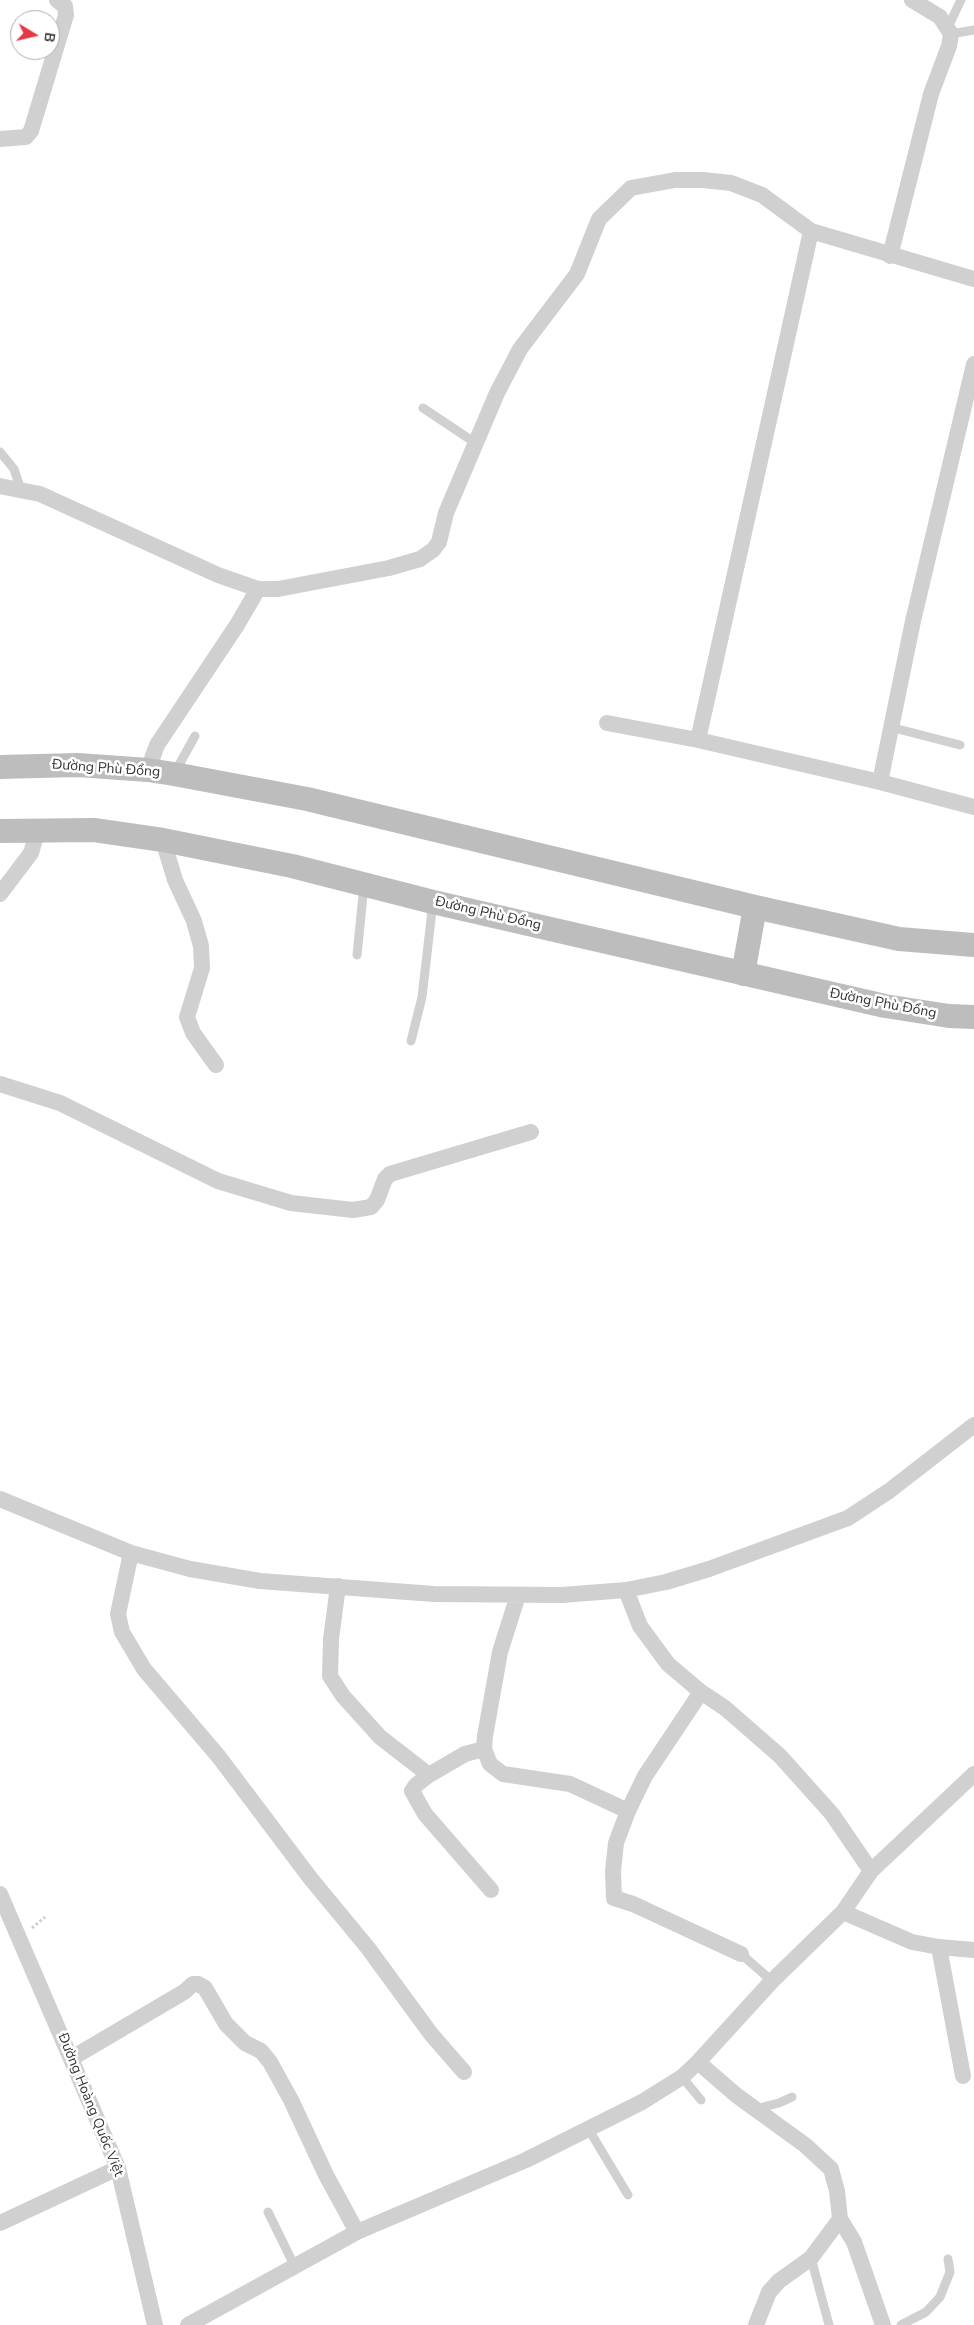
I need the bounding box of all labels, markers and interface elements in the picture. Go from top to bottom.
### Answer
north arrow [10,10,60,60]
text: B [39,31,59,44]
street label: Đường Phù Đổng [51,757,161,781]
street label: Đường Phù Đổng [433,894,543,934]
street label: Đường Phù Đổng [828,985,938,1023]
street label: Đường Hoàng Quốc Việt [54,2031,126,2179]

